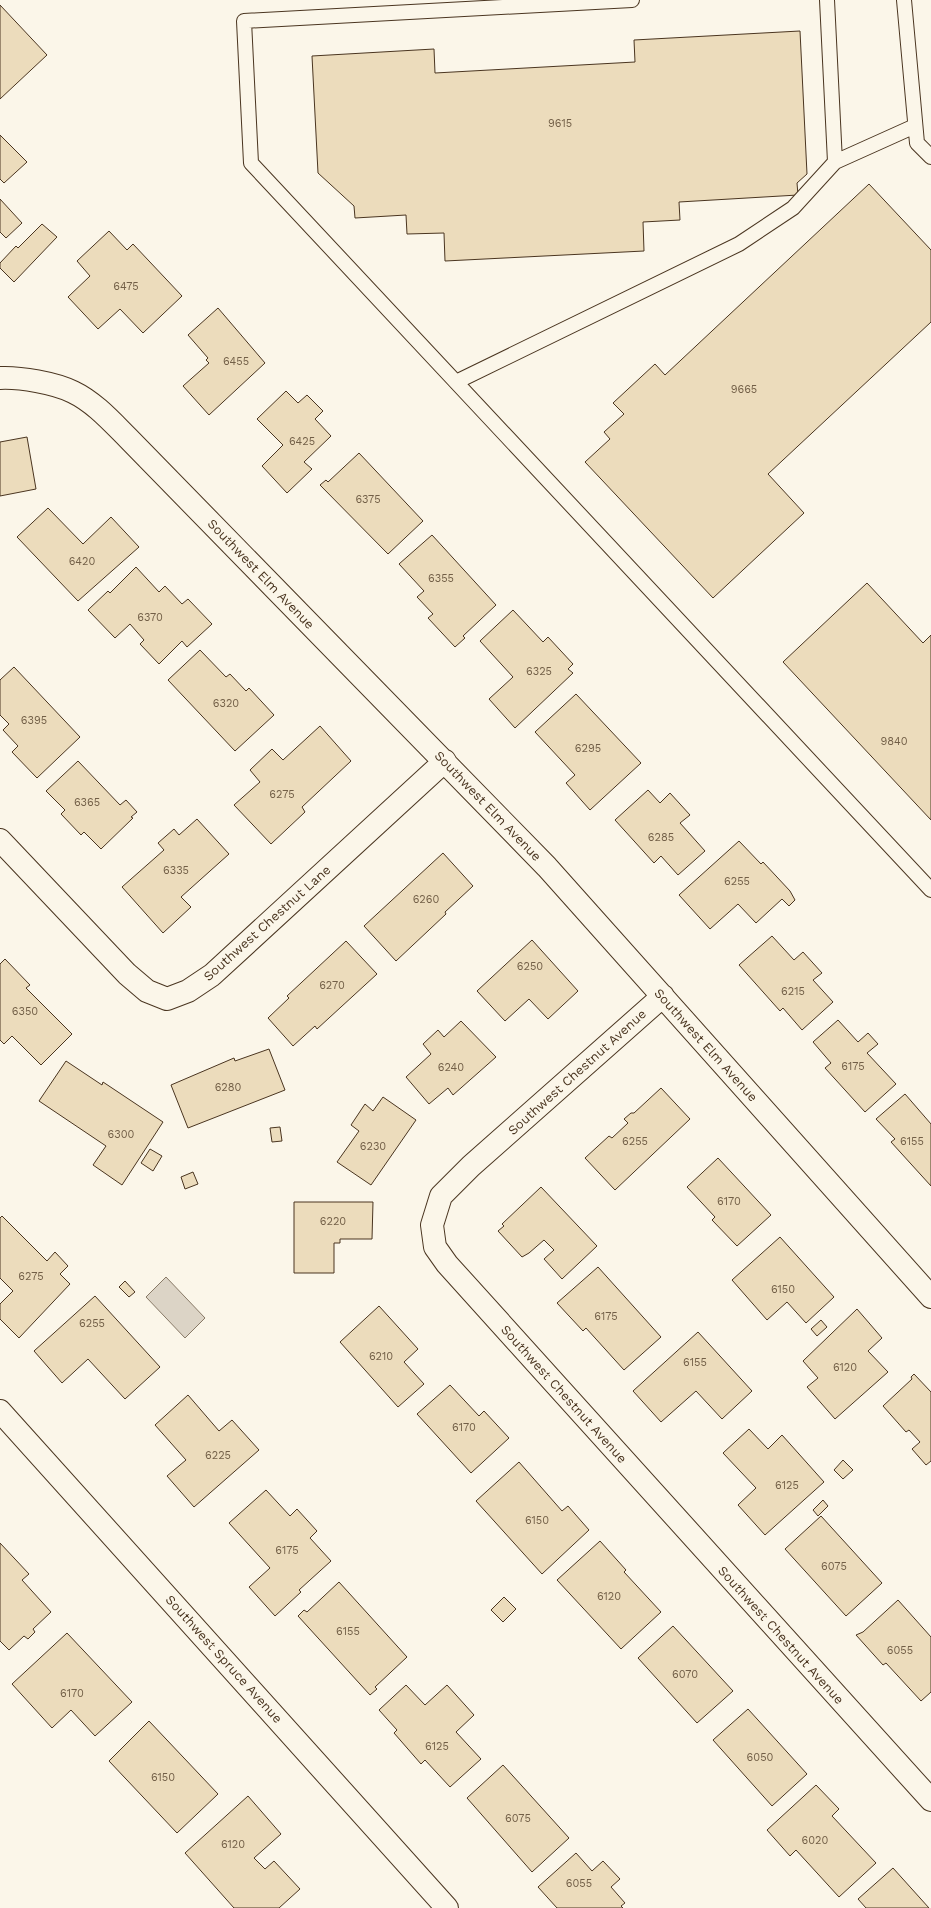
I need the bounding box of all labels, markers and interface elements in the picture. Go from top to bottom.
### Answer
house number: 9615 [548,117,572,130]
house number: 6475 [113,280,139,293]
house number: 6455 [223,355,249,368]
house number: 9665 [731,383,757,396]
house number: 6425 [289,435,315,448]
house number: 6375 [355,493,381,506]
street label: Southwest Elm Avenue [205,516,317,632]
house number: 6420 [69,555,95,568]
house number: 6355 [428,572,454,585]
house number: 6370 [137,611,163,624]
house number: 6325 [526,665,552,678]
house number: 6320 [213,697,239,710]
house number: 6395 [21,714,47,727]
house number: 9840 [880,735,908,748]
house number: 6295 [575,742,601,755]
street label: Southwest Elm Avenue [432,748,544,864]
house number: 6275 [269,788,295,801]
house number: 6365 [74,796,100,809]
house number: 6285 [648,831,674,844]
street label: Southwest Chestnut Lane [200,862,334,984]
house number: 6335 [163,864,189,877]
house number: 6255 [724,875,750,888]
house number: 6260 [413,893,439,906]
house number: 6250 [517,960,543,973]
house number: 6270 [319,979,345,992]
street label: Southwest Elm Avenue [651,985,761,1105]
house number: 6215 [781,985,805,998]
house number: 6350 [12,1005,38,1018]
street label: Southwest Chestnut Avenue [505,1006,649,1138]
house number: 6175 [841,1060,865,1073]
house number: 6240 [438,1061,464,1074]
house number: 6280 [215,1081,242,1094]
house number: 6300 [108,1128,135,1141]
house number: 6255 [622,1135,648,1148]
house number: 6155 [900,1135,924,1148]
house number: 6230 [360,1140,386,1153]
house number: 6170 [717,1195,741,1208]
house number: 6220 [320,1215,346,1228]
house number: 6275 [18,1270,44,1283]
house number: 6150 [771,1283,795,1296]
house number: 6175 [594,1310,618,1323]
house number: 6255 [79,1317,105,1330]
street label: Southwest Chestnut Avenue [498,1322,630,1466]
house number: 6210 [369,1350,393,1363]
house number: 6155 [683,1356,707,1369]
house number: 6120 [833,1361,857,1374]
house number: 6170 [452,1421,476,1434]
house number: 6225 [205,1449,231,1462]
house number: 6125 [775,1479,799,1492]
house number: 6150 [525,1514,549,1527]
house number: 6175 [275,1544,299,1557]
house number: 6075 [821,1560,847,1573]
street label: Southwest Chestnut Avenue [715,1563,847,1707]
house number: 6120 [597,1590,621,1603]
street label: Southwest Spruce Avenue [163,1592,285,1726]
house number: 6155 [336,1625,360,1638]
house number: 6055 [887,1644,913,1657]
house number: 6070 [672,1668,698,1681]
house number: 6170 [60,1687,84,1700]
house number: 6125 [425,1740,449,1753]
house number: 6050 [747,1751,774,1764]
house number: 6150 [151,1771,175,1784]
house number: 6075 [505,1812,531,1825]
house number: 6020 [802,1834,829,1847]
house number: 6120 [221,1838,245,1851]
house number: 6055 [566,1877,592,1890]

